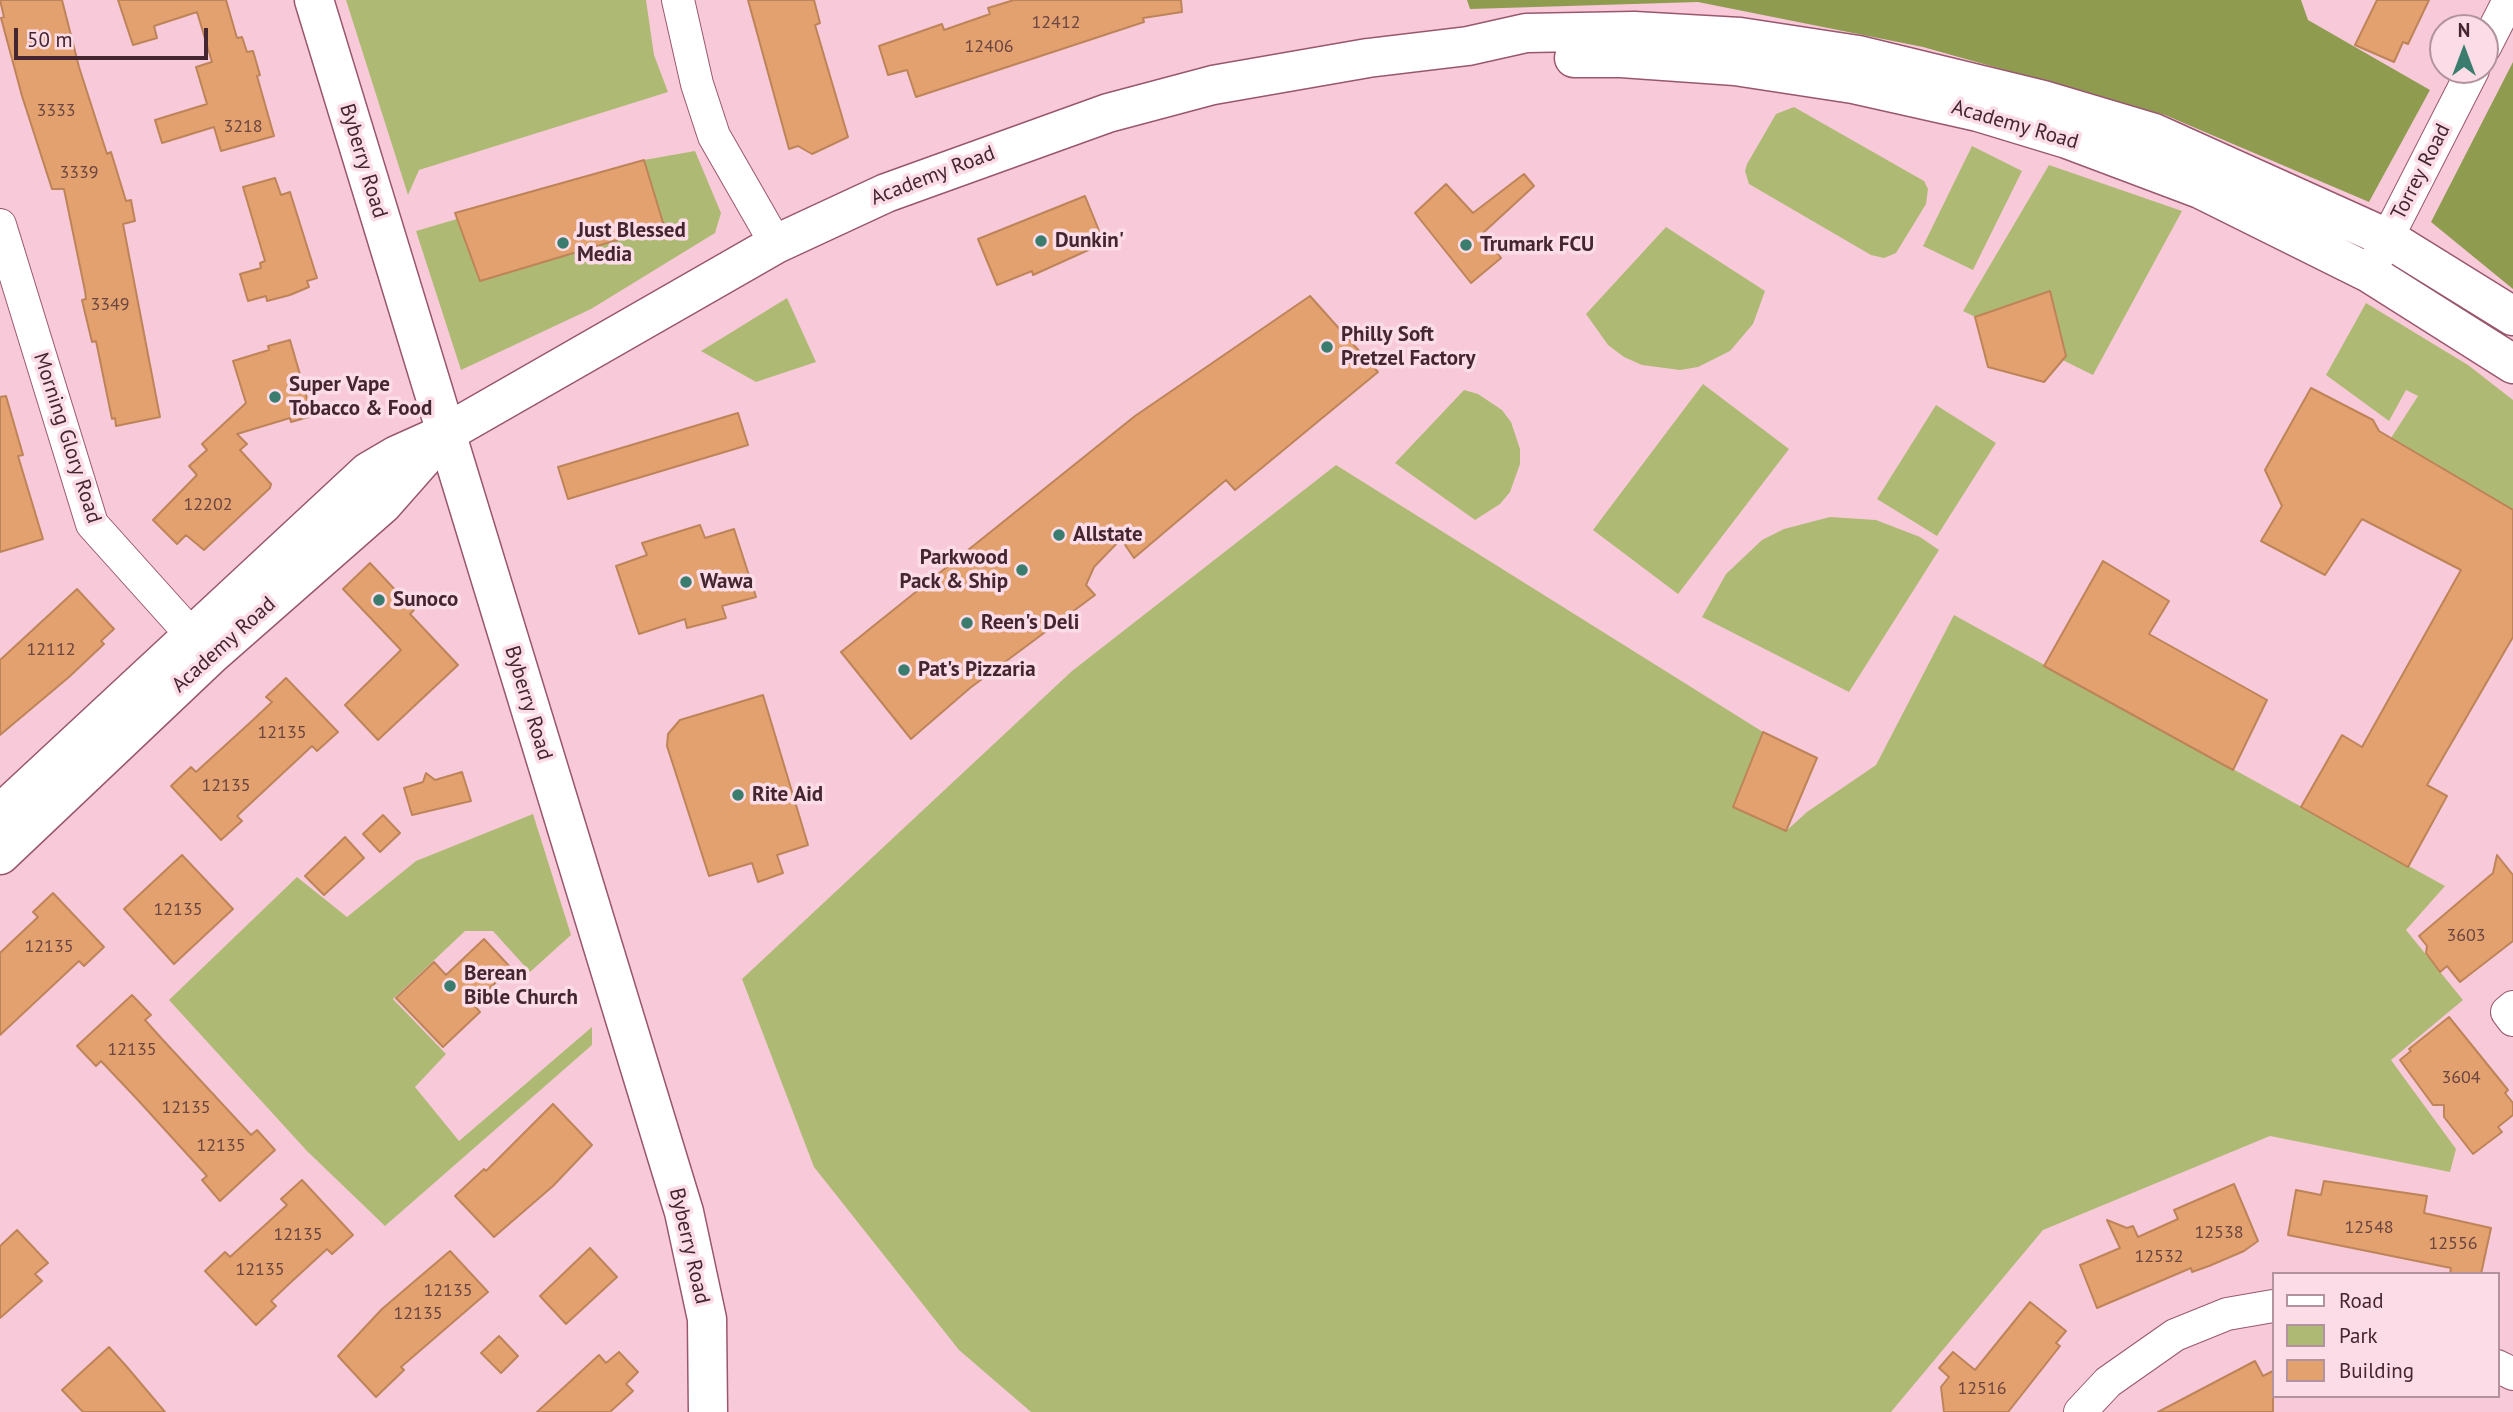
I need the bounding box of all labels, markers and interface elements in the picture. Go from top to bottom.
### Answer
house number: 12412 [1031,12,1081,34]
scale bar [18,14,212,58]
north arrow [2429,14,2499,84]
text: N [2458,18,2470,42]
text: 50 m [27,26,73,53]
house number: 12406 [964,36,1014,58]
street label: Academy Road [1949,95,2081,155]
house number: 3333 [36,100,76,122]
street label: Byberry Road [334,101,392,221]
house number: 3218 [223,116,263,138]
street label: Torrey Road [2386,120,2456,224]
street label: Academy Road [867,141,999,211]
house number: 3339 [59,162,99,184]
place label: Just Blessed Media [577,218,686,268]
place label: Dunkin' [1055,228,1124,254]
place label: Trumark FCU [1480,232,1594,258]
marker: Dunkin' [1033,233,1049,249]
marker: Just Blessed Media [555,235,571,251]
marker: Trumark FCU [1458,237,1474,253]
house number: 3349 [90,294,130,316]
place label: Philly Soft Pretzel Factory [1341,322,1475,372]
marker: Philly Soft Pretzel Factory [1319,339,1335,355]
street label: Morning Glory Road [28,350,106,526]
place label: Super Vape Tobacco & Food [289,372,432,422]
marker: Super Vape Tobacco & Food [267,389,283,405]
house number: 12202 [183,494,233,516]
place label: Allstate [1073,522,1143,548]
marker: Allstate [1051,527,1067,543]
place label: Parkwood Pack & Ship [899,545,1008,595]
marker: Parkwood Pack & Ship [1014,562,1030,578]
place label: Wawa [700,569,753,595]
marker: Wawa [678,574,694,590]
place label: Sunoco [393,587,458,613]
street label: Academy Road [167,592,281,698]
marker: Sunoco [371,592,387,608]
place label: Reen's Deli [981,610,1079,636]
marker: Reen's Deli [959,615,975,631]
house number: 12112 [26,639,76,661]
street label: Byberry Road [499,643,557,763]
place label: Pat's Pizzaria [918,657,1036,683]
marker: Pat's Pizzaria [896,662,912,678]
house number: 12135 [257,722,307,744]
house number: 12135 [201,775,251,797]
place label: Rite Aid [752,782,823,808]
marker: Rite Aid [730,787,746,803]
house number: 12135 [153,899,203,921]
house number: 3603 [2446,925,2486,947]
house number: 12135 [24,936,74,958]
place label: Berean Bible Church [464,961,578,1011]
marker: Berean Bible Church [442,978,458,994]
house number: 12135 [107,1039,157,1061]
house number: 3604 [2441,1067,2481,1089]
house number: 12135 [161,1097,211,1119]
house number: 12135 [196,1135,246,1157]
street label: Byberry Road [663,1186,715,1306]
house number: 12548 [2344,1217,2394,1239]
house number: 12538 [2194,1222,2244,1244]
house number: 12135 [273,1224,323,1246]
house number: 12556 [2428,1233,2478,1255]
house number: 12532 [2134,1246,2184,1268]
house number: 12135 [235,1259,285,1281]
legend [2272,1272,2499,1398]
house number: 12135 [423,1280,473,1302]
text: Road [2339,1287,2383,1314]
house number: 12135 [393,1303,443,1325]
text: Park [2339,1322,2378,1349]
text: Building [2339,1357,2414,1384]
house number: 12516 [1957,1378,2007,1400]

